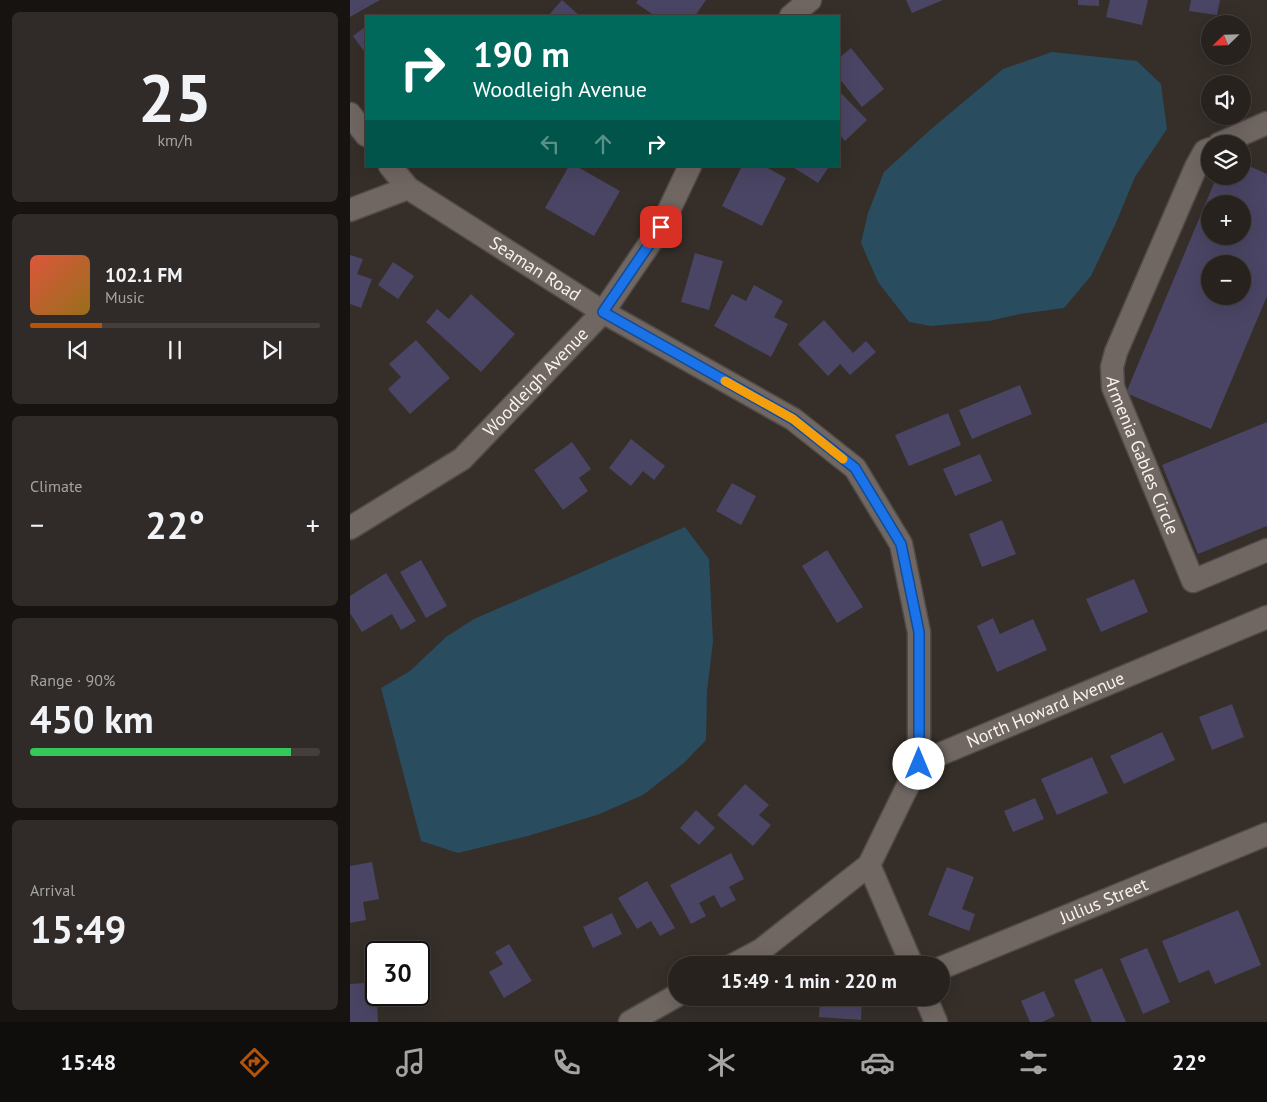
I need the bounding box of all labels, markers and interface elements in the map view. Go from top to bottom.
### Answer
north arrow [1201,15,1251,65]
map controls [1201,15,1251,305]
text: 190 m [473,31,570,77]
icon: right [390,35,455,100]
text: 25 [138,55,212,139]
text: Woodleigh Avenue [473,75,647,103]
button: sound [1201,75,1251,125]
text: km/h [157,130,193,150]
icon: left [536,130,564,158]
icon: ahead [589,130,617,158]
icon: right [642,130,670,158]
button: layers [1201,135,1251,185]
button: + [1201,195,1251,245]
pin [640,206,682,248]
icon: arrive [647,213,675,241]
street label: Seaman Road [485,231,585,306]
button: − [1201,255,1251,305]
text: 102.1 FM [105,263,182,287]
text: Music [105,287,145,307]
street label: Woodleigh Avenue [478,322,593,441]
icon: previous [64,336,92,364]
icon: pause [161,336,189,364]
icon: next [258,336,286,364]
street label: Armenia Gables Circle [1101,376,1185,538]
text: Climate [30,476,82,496]
text: 22° [145,500,205,549]
text: − [30,506,44,543]
text: + [306,506,320,543]
street label: North Howard Avenue [963,666,1128,753]
text: Range · 90% [30,670,115,690]
text: 450 km [30,694,154,743]
position arrow [892,737,944,789]
street label: Julius Street [1055,872,1151,929]
text: Arrival [30,880,75,900]
text: 15:49 [30,904,126,953]
speed limit sign: 30 [365,941,430,1006]
text: 15:49 · 1 min · 220 m [721,969,897,993]
icon: directions [237,1045,272,1080]
icon: music [393,1045,428,1080]
icon: phone [549,1045,584,1080]
icon: climate [704,1045,739,1080]
icon: car [860,1045,895,1080]
icon: filters [1016,1045,1051,1080]
text: 15:48 [60,1048,116,1076]
text: 22° [1172,1048,1206,1076]

